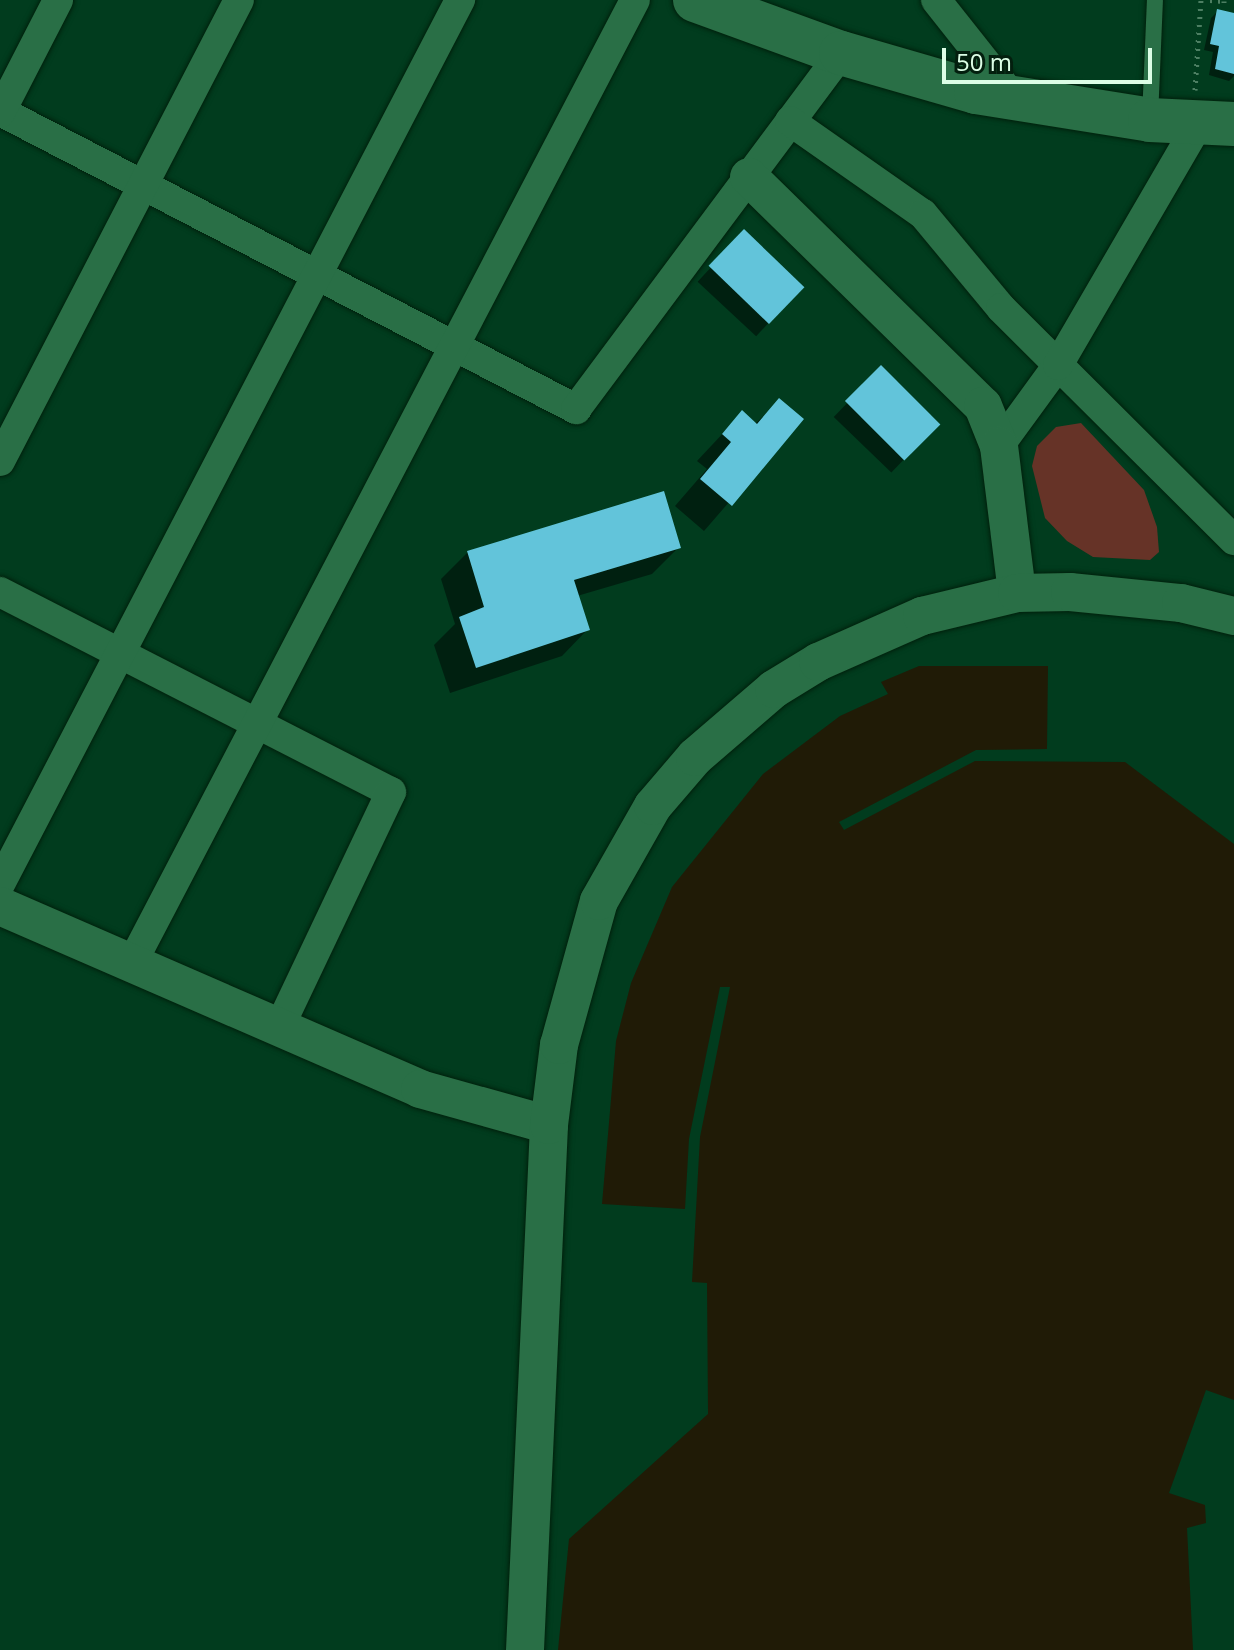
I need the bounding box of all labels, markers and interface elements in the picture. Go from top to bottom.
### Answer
scale bar [946,32,1156,82]
text: 50 m [956,45,1012,78]

